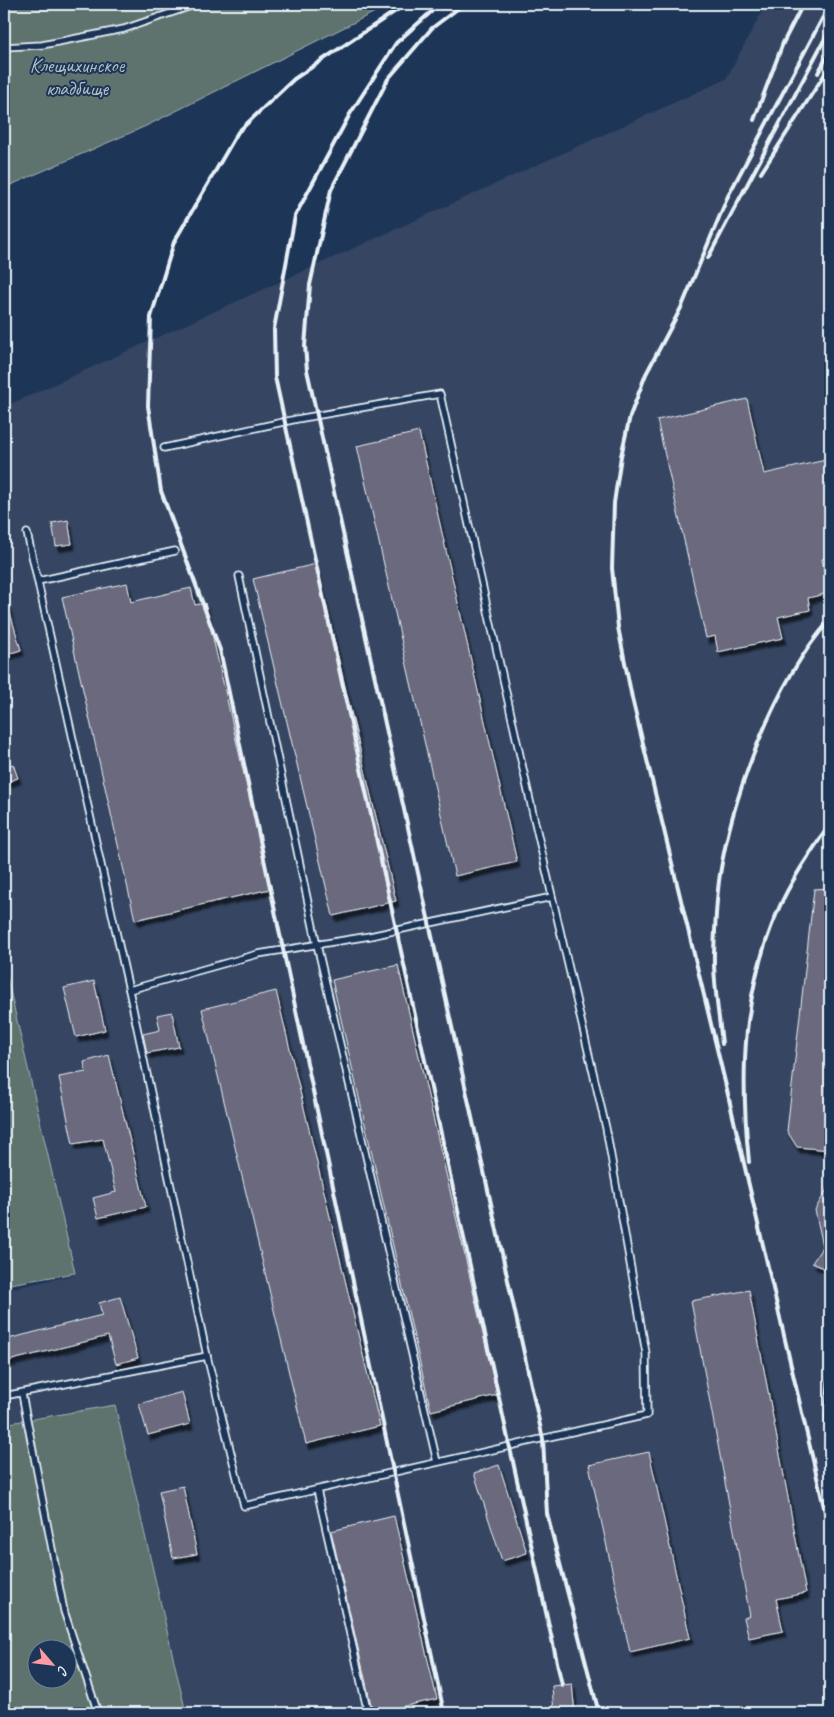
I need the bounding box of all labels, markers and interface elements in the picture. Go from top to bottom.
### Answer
park label: Клещихинское кладбище [30,53,126,101]
north arrow [28,1640,78,1690]
text: С [53,1663,72,1679]

